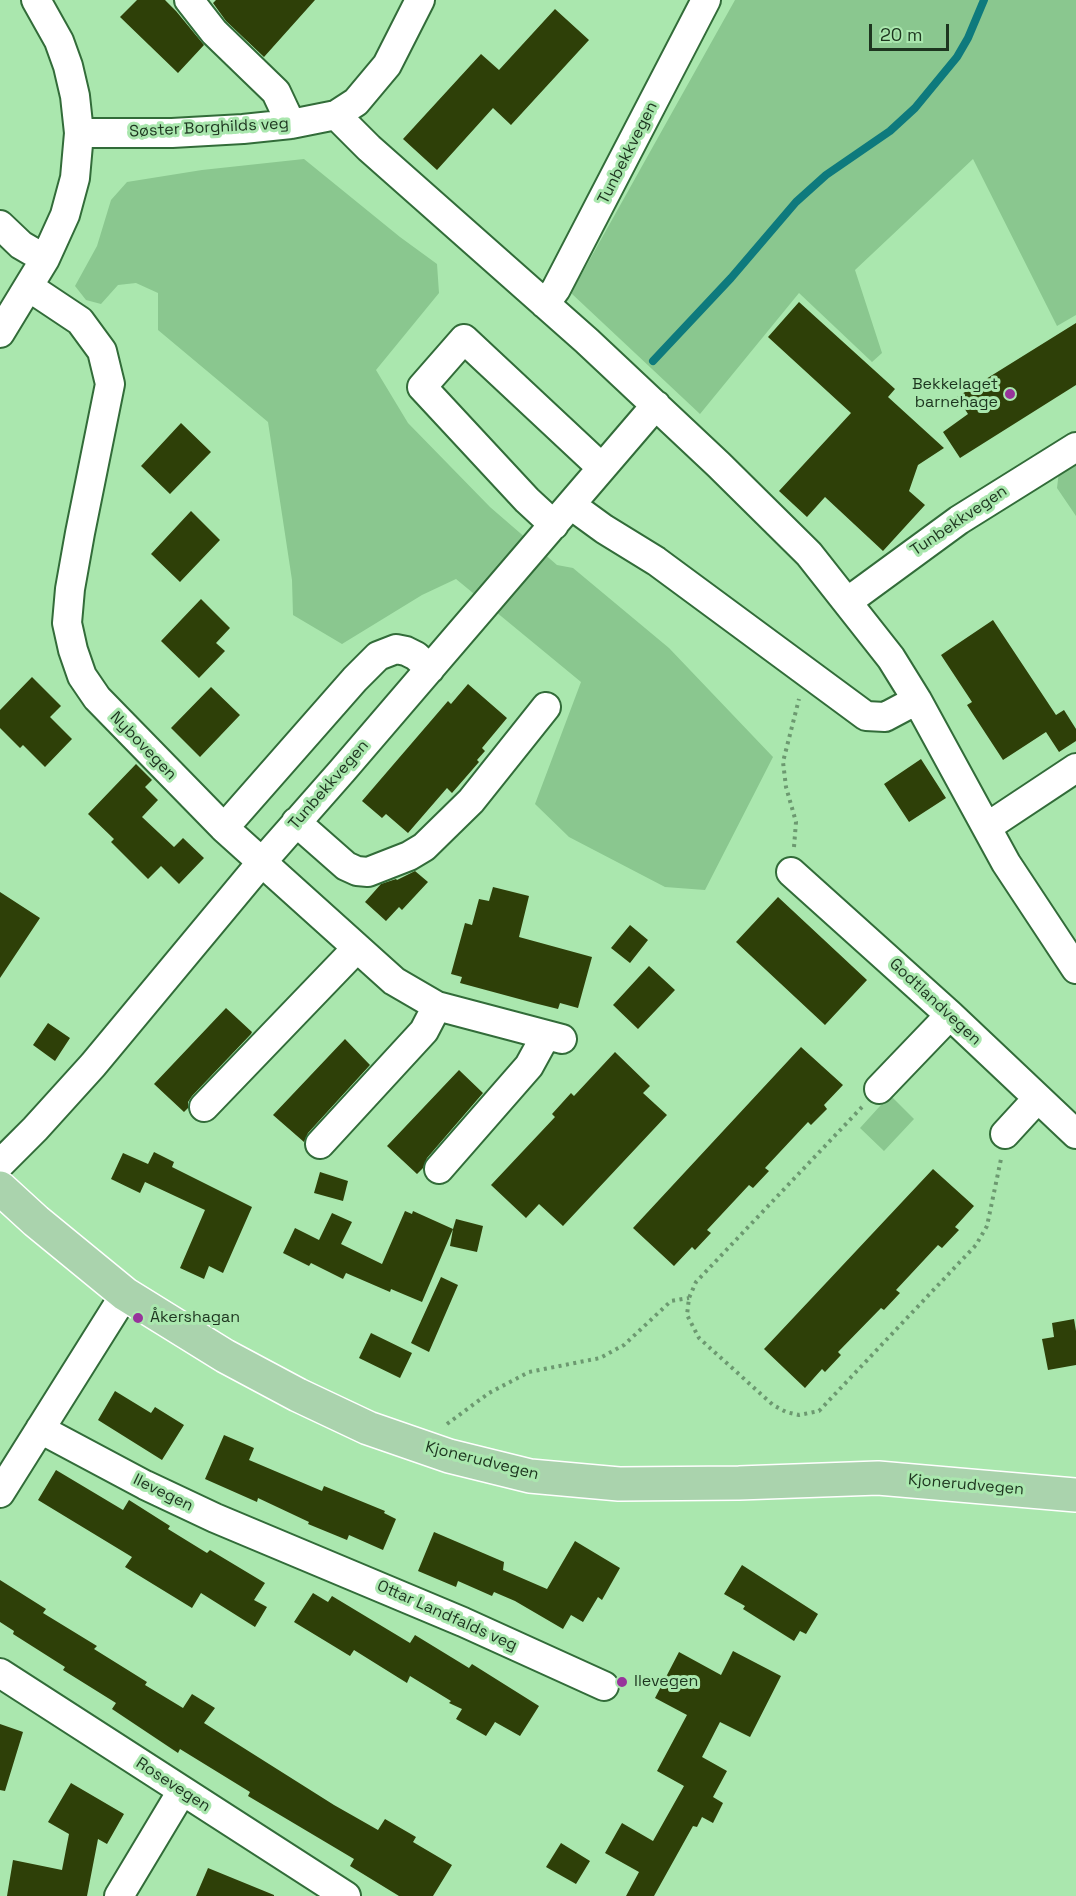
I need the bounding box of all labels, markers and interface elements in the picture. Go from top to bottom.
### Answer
scale bar [872,12,952,50]
text: 20 m [880,23,923,46]
street label: Tunbekkvegen [594,99,662,207]
street label: Søster Borghilds veg [129,114,289,142]
place label: Bekkelaget barnehage [912,375,998,413]
marker: Bekkelaget barnehage [1003,387,1017,401]
street label: Tunbekkvegen [907,482,1011,560]
street label: Nybovegen [106,708,180,784]
street label: Tunbekkvegen [285,736,373,834]
street label: Godtlandvegen [885,955,985,1049]
place label: Åkershagan [150,1308,240,1328]
marker: Åkershagan [131,1311,145,1325]
street label: Kjonerudvegen [423,1438,541,1484]
street label: Ilevegen [130,1470,196,1516]
street label: Kjonerudvegen [907,1470,1025,1500]
street label: Ottar Landfalds veg [374,1576,520,1656]
place label: Ilevegen [634,1672,698,1692]
marker: Ilevegen [615,1675,629,1689]
street label: Rosevegen [132,1754,214,1816]

